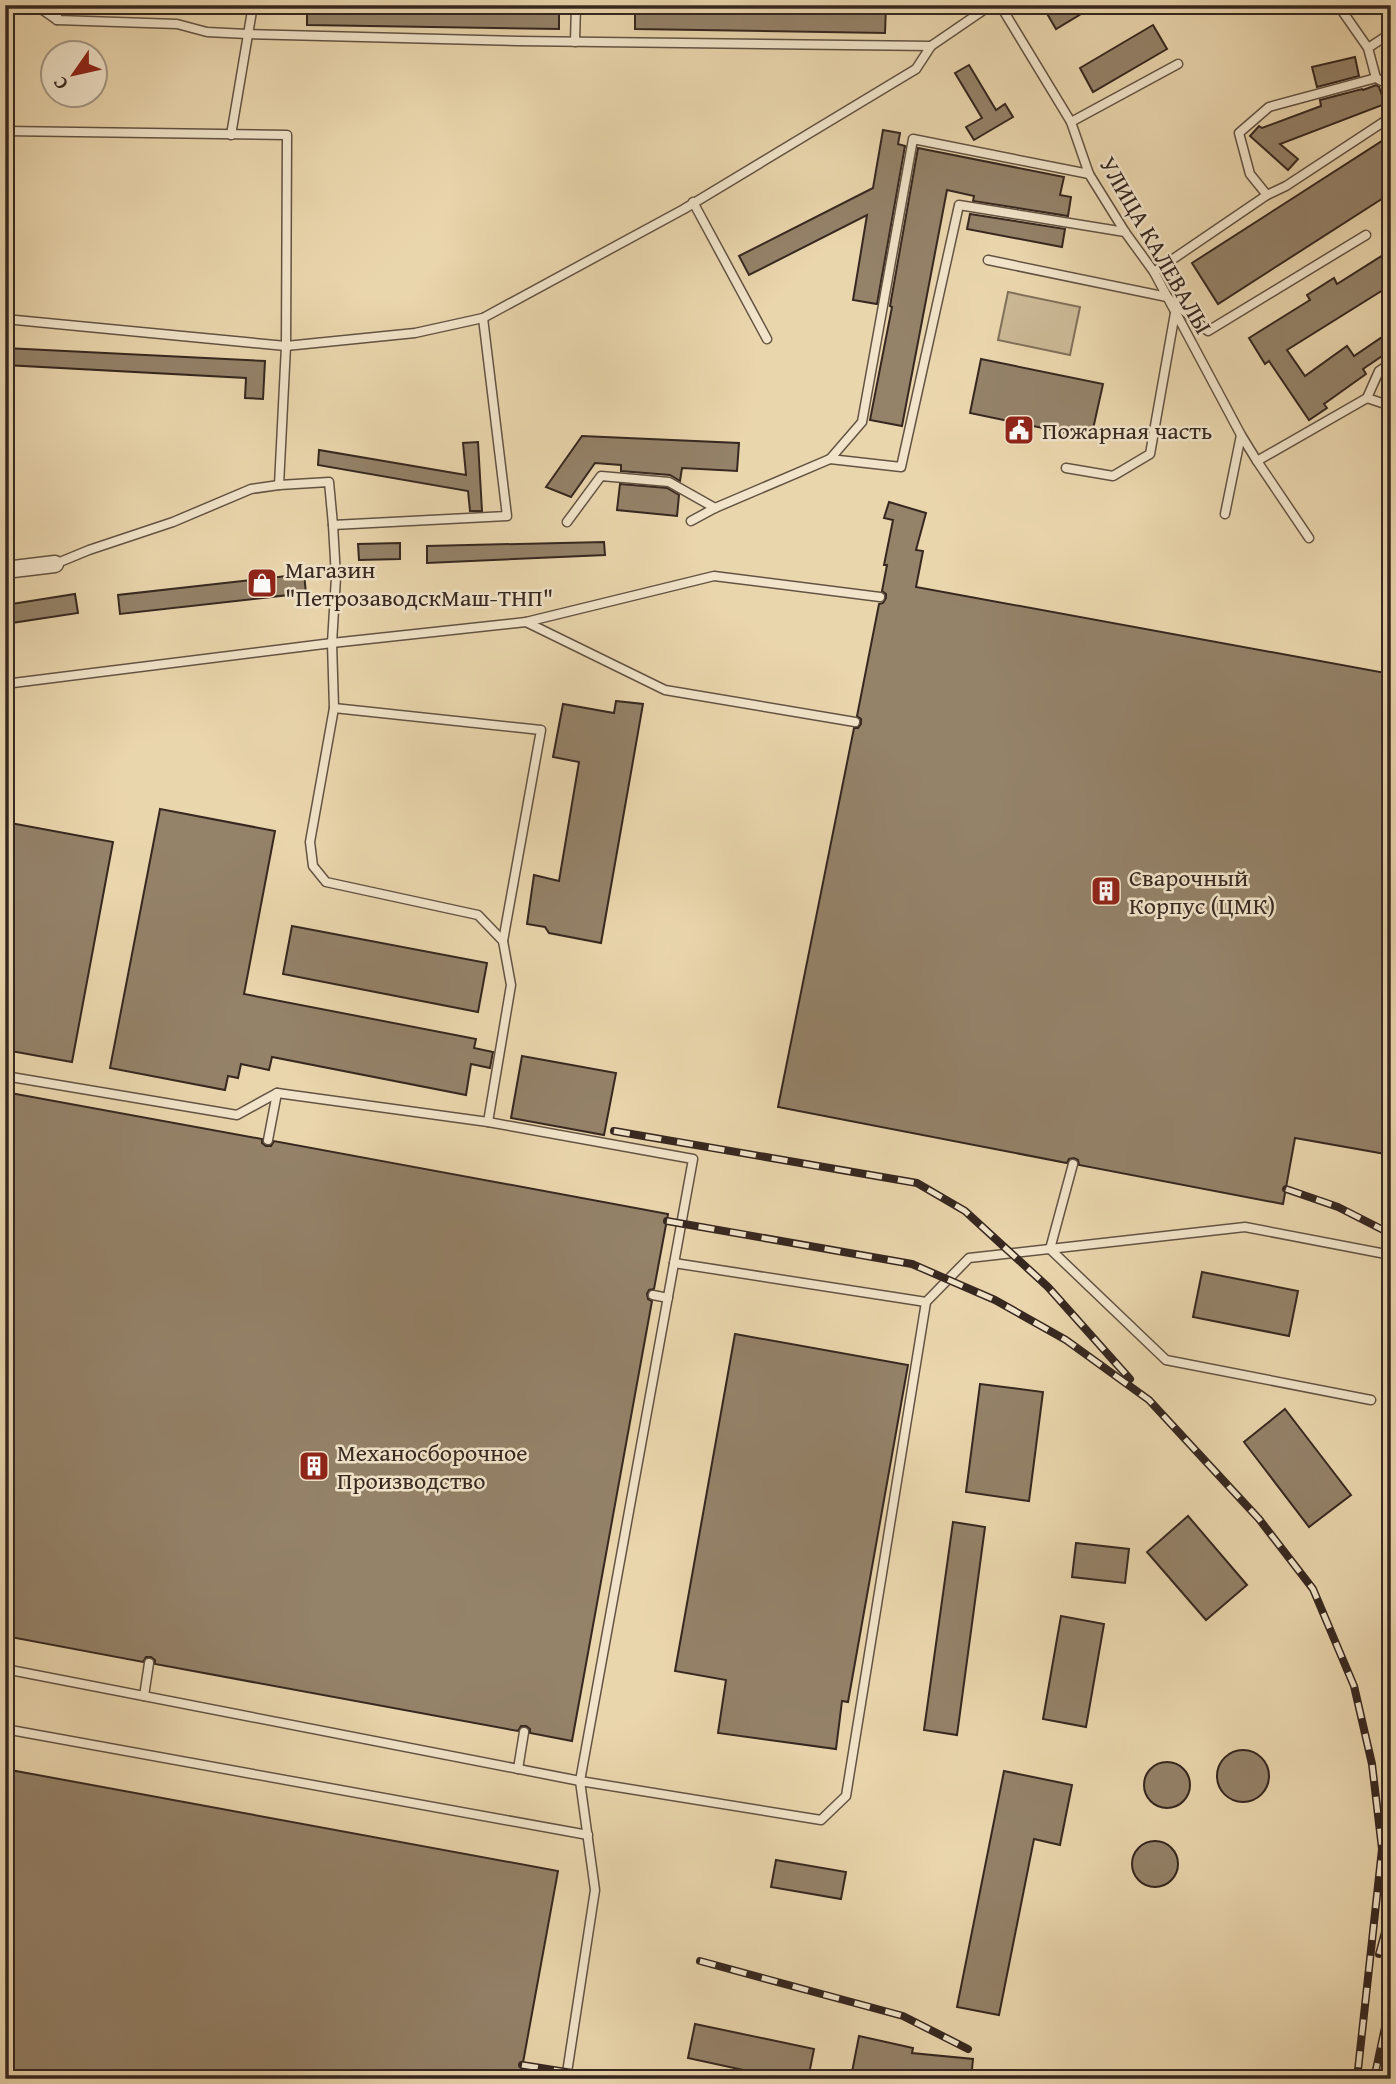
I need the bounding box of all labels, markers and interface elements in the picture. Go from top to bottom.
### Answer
north arrow [38,38,108,108]
text: С [45,71,75,96]
street label: УЛИЦА КАЛЕВАЛЫ [1091,150,1221,340]
public building icon: Пожарная часть [1002,413,1036,447]
place label: Пожарная часть [1042,413,1212,448]
place label: Магазин "ПетрозаводскМаш-ТНП" [285,552,553,615]
shop icon: Магазин "ПетрозаводскМаш-ТНП" [245,566,279,600]
place label: Сварочный Корпус (ЦМК) [1129,860,1275,923]
building icon: Сварочный Корпус (ЦМК) [1089,874,1123,908]
place label: Механосборочное Производство [337,1435,528,1498]
building icon: Механосборочное Производство [297,1449,331,1483]

